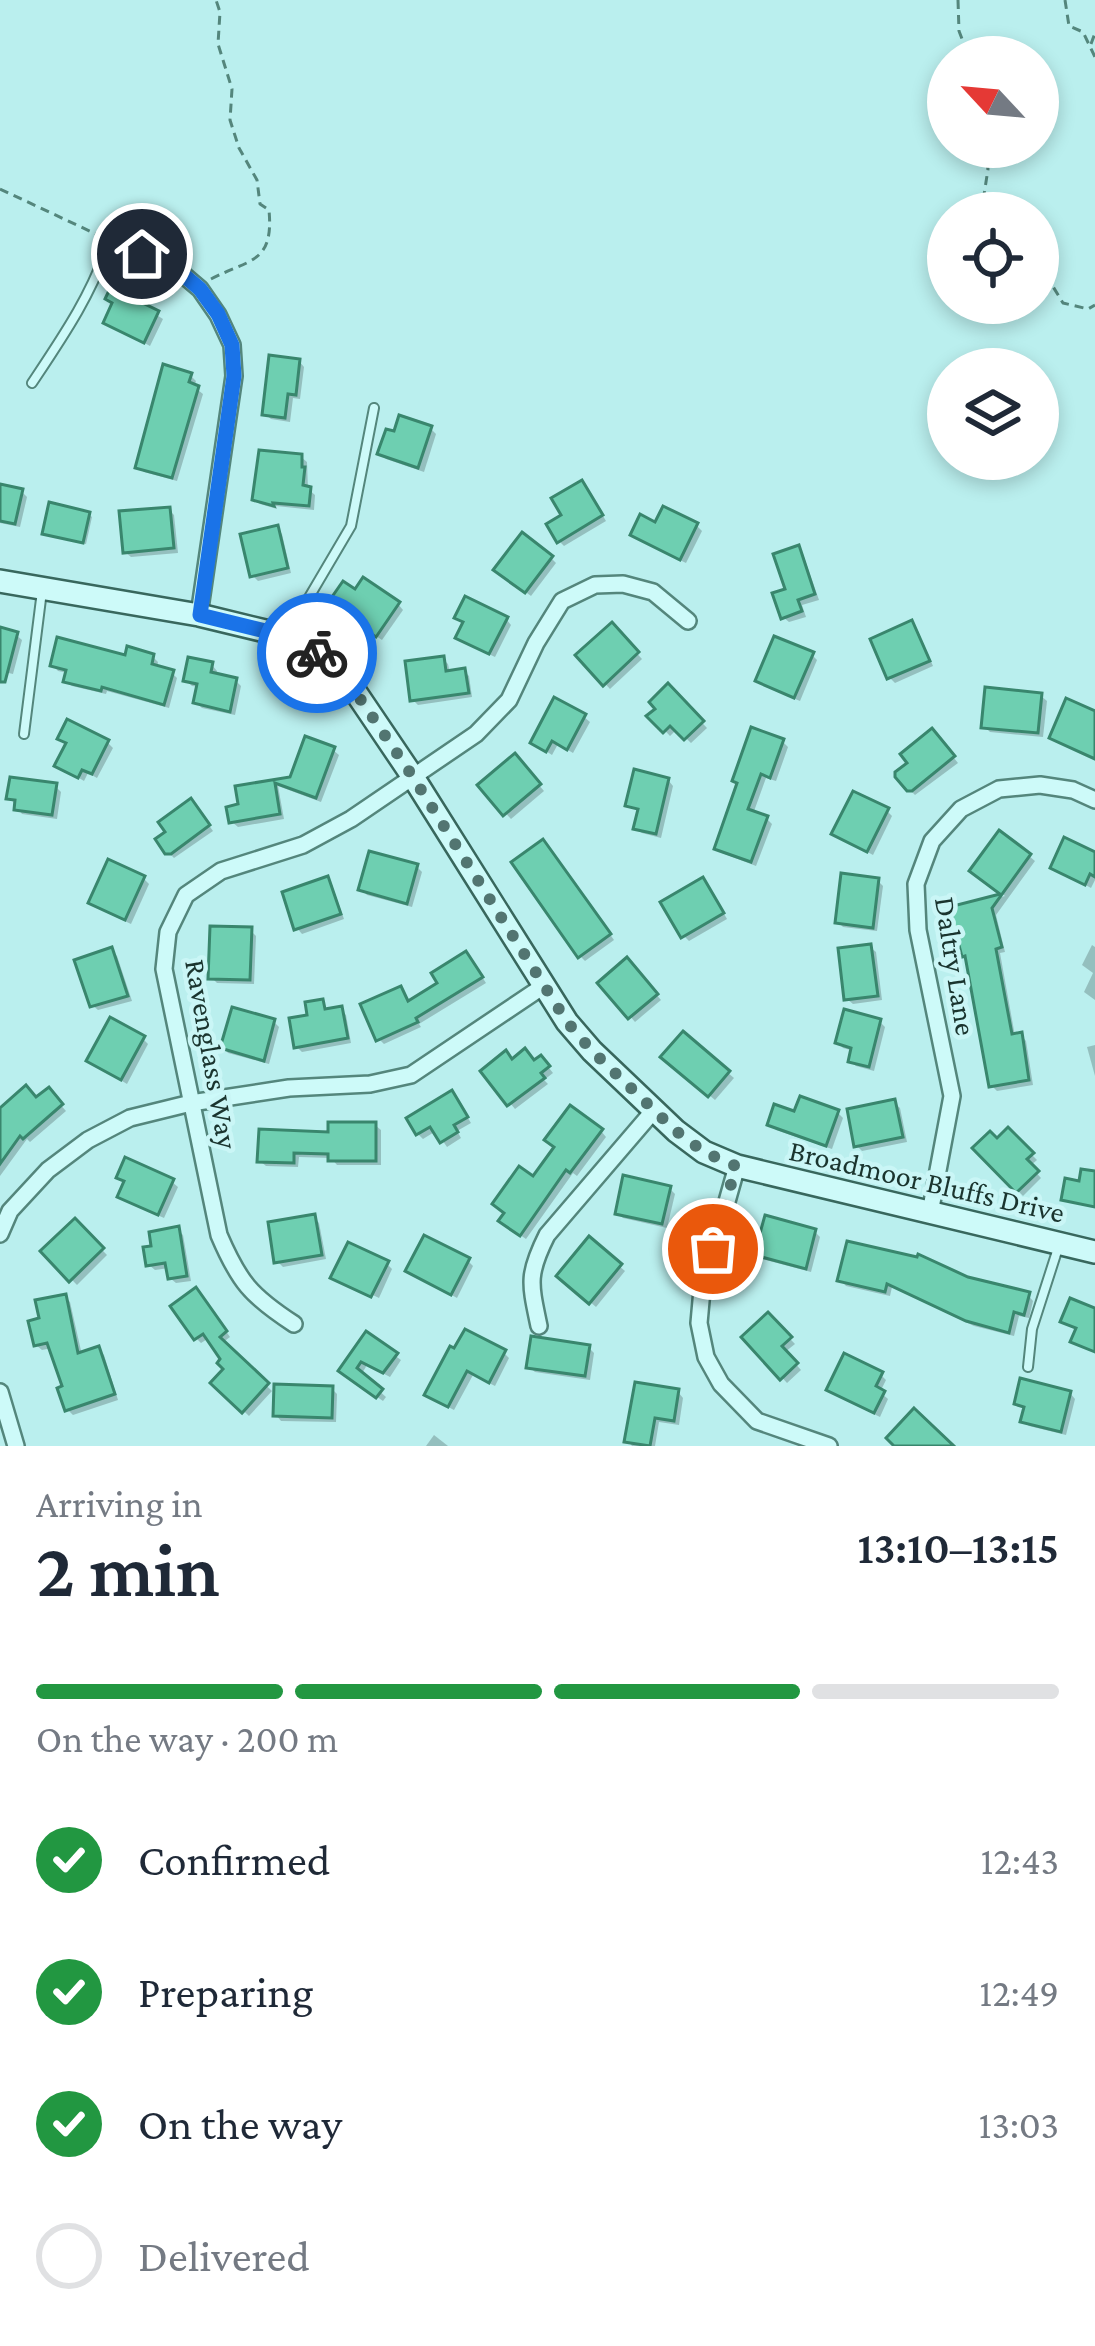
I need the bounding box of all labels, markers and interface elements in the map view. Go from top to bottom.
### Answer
north arrow [927,36,1059,168]
map controls [927,36,1059,480]
button: locate [927,192,1059,324]
pin [91,203,193,305]
icon: home [109,221,175,287]
button: layers [927,348,1059,480]
courier [257,593,377,713]
icon: bike [284,620,350,686]
street label: Daltry Lane [928,894,983,1038]
street label: Ravenglass Way [178,956,245,1152]
street label: Broadmoor Bluffs Drive [786,1133,1068,1229]
pin [662,1198,764,1300]
icon: bag [680,1216,746,1282]
text: Arriving in [36,1482,203,1525]
text: 13:10–13:15 [858,1523,1059,1573]
text: 2 min [36,1526,220,1613]
text: On the way · 200 m [36,1717,338,1760]
icon: check [36,1827,102,1893]
text: Confirmed [138,1835,330,1885]
text: 12:43 [981,1839,1059,1882]
icon: check [36,1959,102,2025]
text: Preparing [138,1967,314,2017]
text: 12:49 [979,1971,1059,2014]
icon: check [36,2091,102,2157]
text: On the way [138,2099,342,2149]
text: 13:03 [978,2103,1059,2146]
text: Delivered [138,2231,310,2281]

